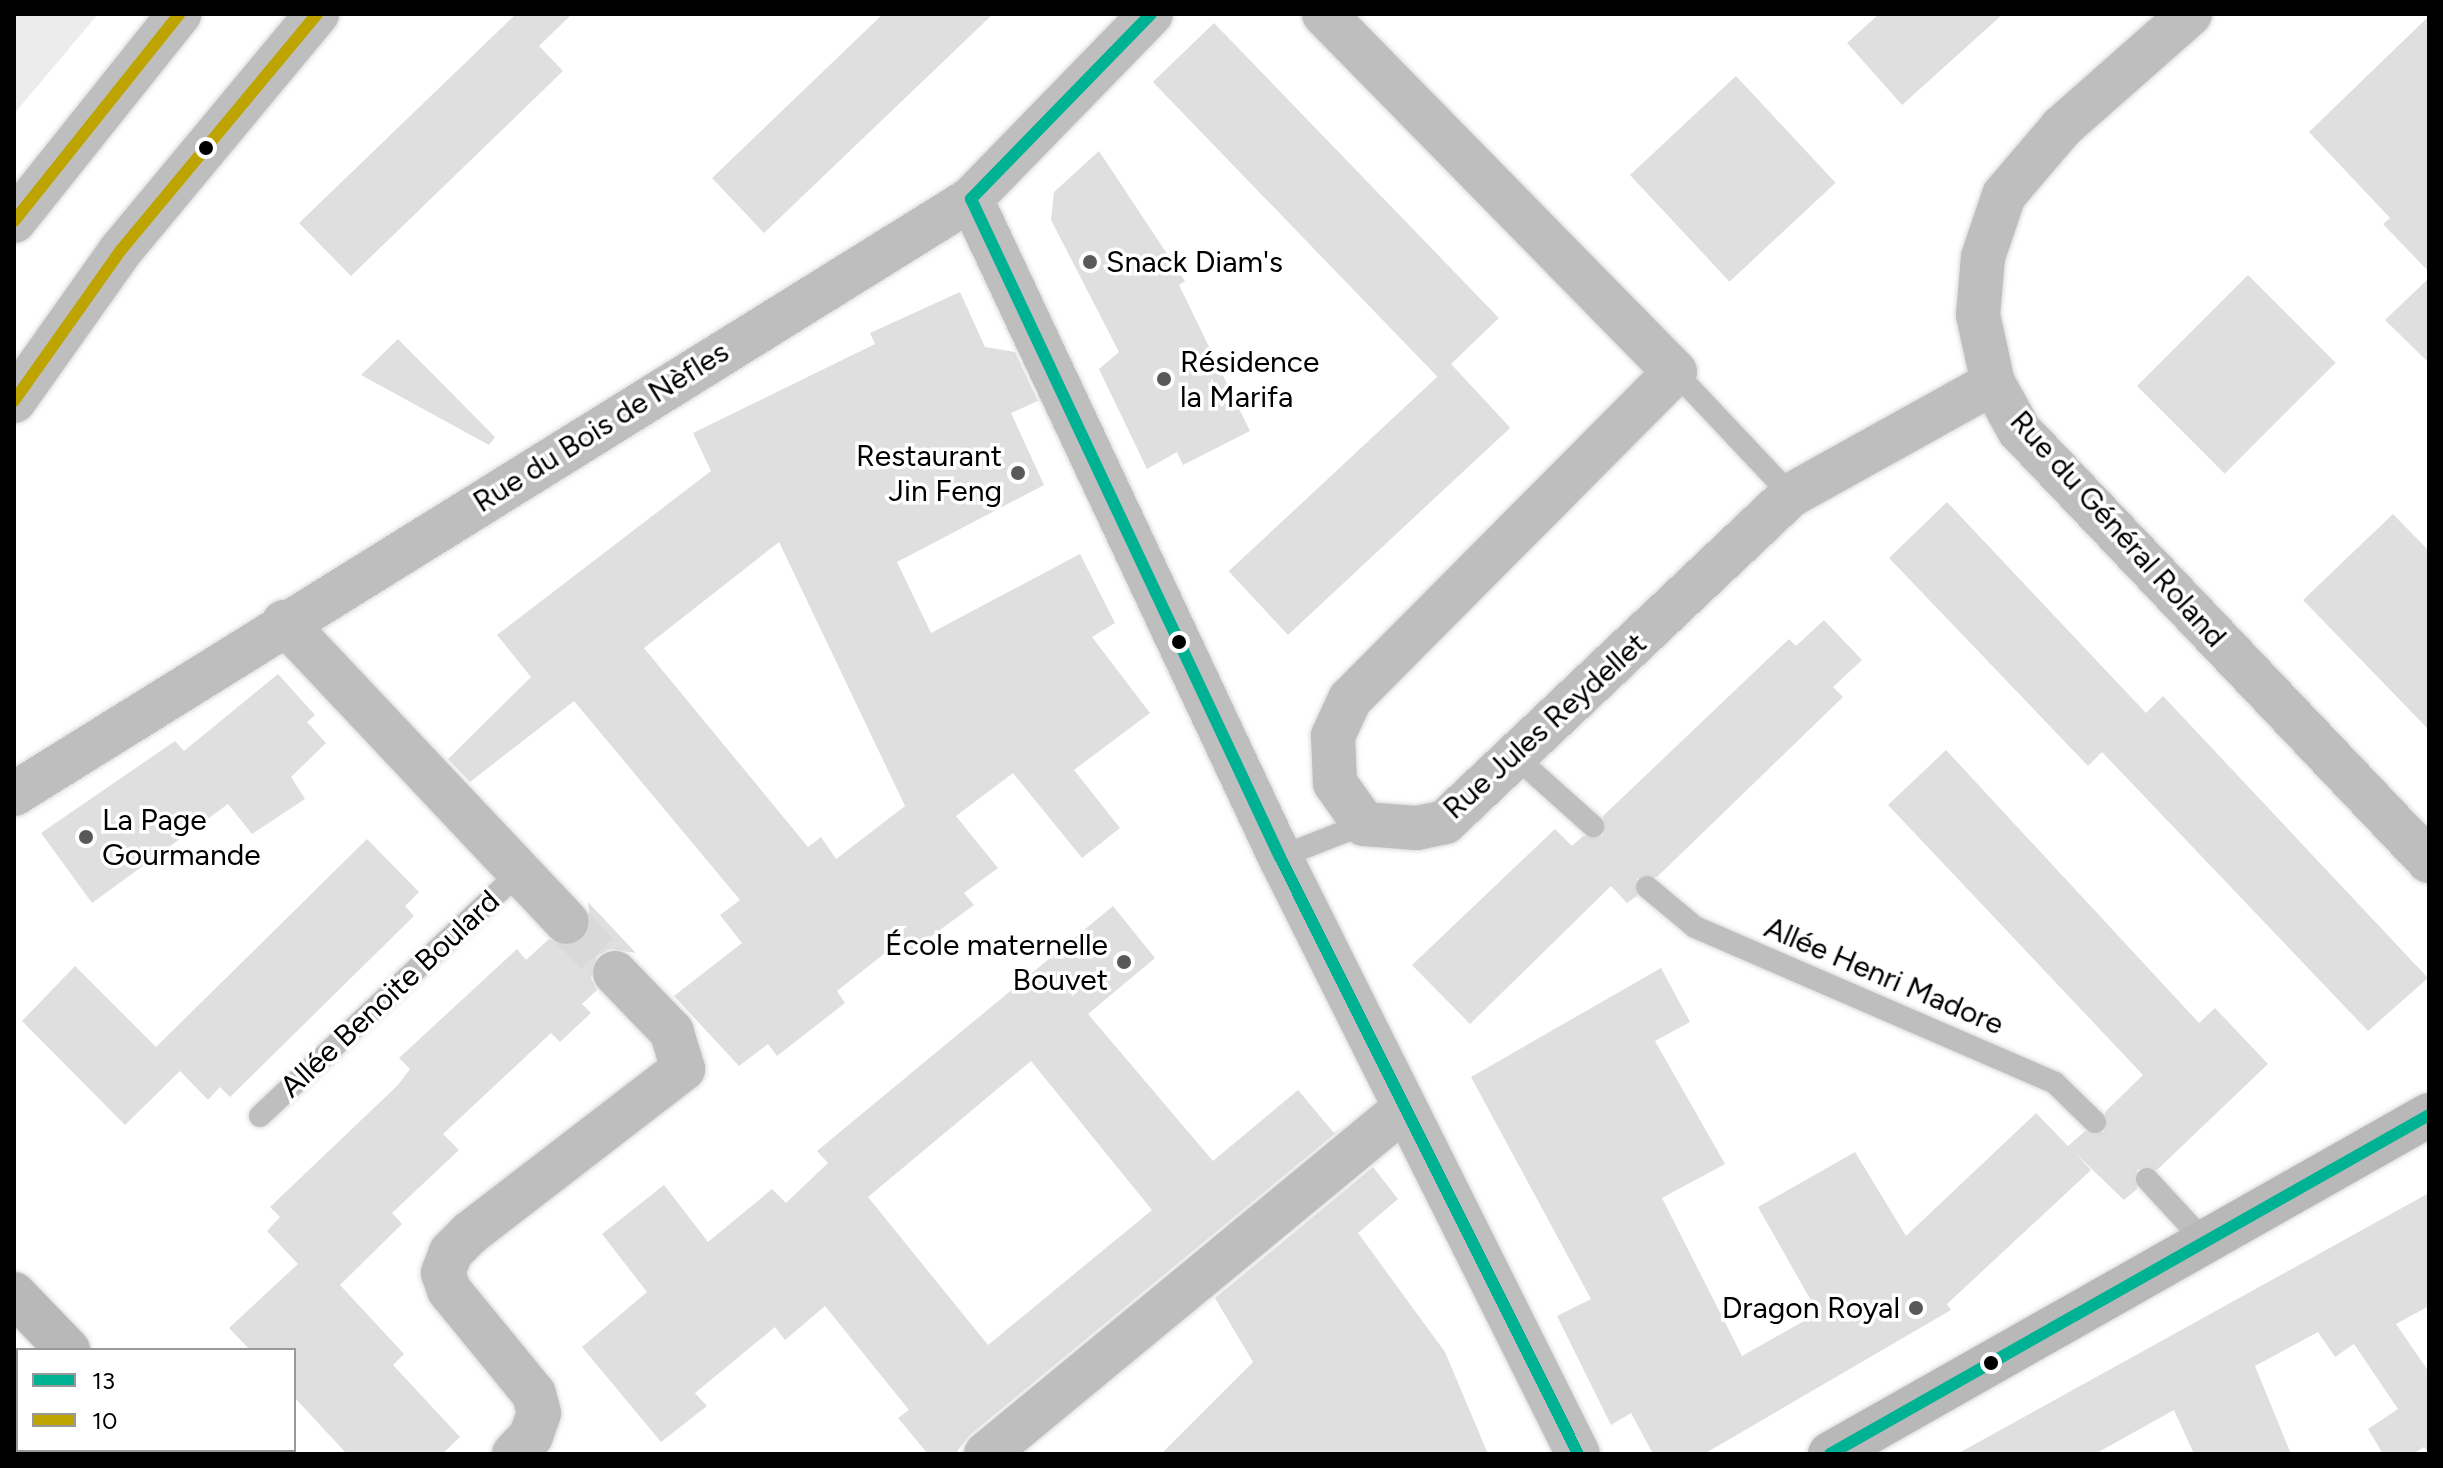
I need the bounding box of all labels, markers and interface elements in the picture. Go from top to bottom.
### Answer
unlabelled marker [198,140,214,156]
place label: Snack Diam's [1106,244,1283,280]
marker: Snack Diam's [1081,253,1099,271]
street label: Rue du Bois de Nèfles [467,334,735,520]
place label: Résidence la Marifa [1180,344,1319,414]
marker: Résidence la Marifa [1155,370,1173,388]
street label: Rue du Général Roland [2002,404,2234,654]
place label: Restaurant Jin Feng [856,438,1002,508]
marker: Restaurant Jin Feng [1009,464,1027,482]
street label: Rue Jules Reydellet [1436,625,1654,827]
unlabelled marker [1171,634,1187,650]
place label: La Page Gourmande [102,802,261,872]
marker: La Page Gourmande [77,828,95,846]
street label: Allée Benoite Boulard [273,883,507,1105]
street label: Allée Henri Madore [1759,909,2009,1043]
place label: École maternelle Bouvet [885,927,1108,998]
marker: École maternelle Bouvet [1115,953,1133,971]
place label: Dragon Royal [1722,1290,1900,1326]
marker: Dragon Royal [1907,1299,1925,1317]
legend [16,1348,296,1452]
unlabelled marker [1983,1355,1999,1371]
text: 13 [92,1366,115,1395]
text: 10 [92,1406,117,1435]

